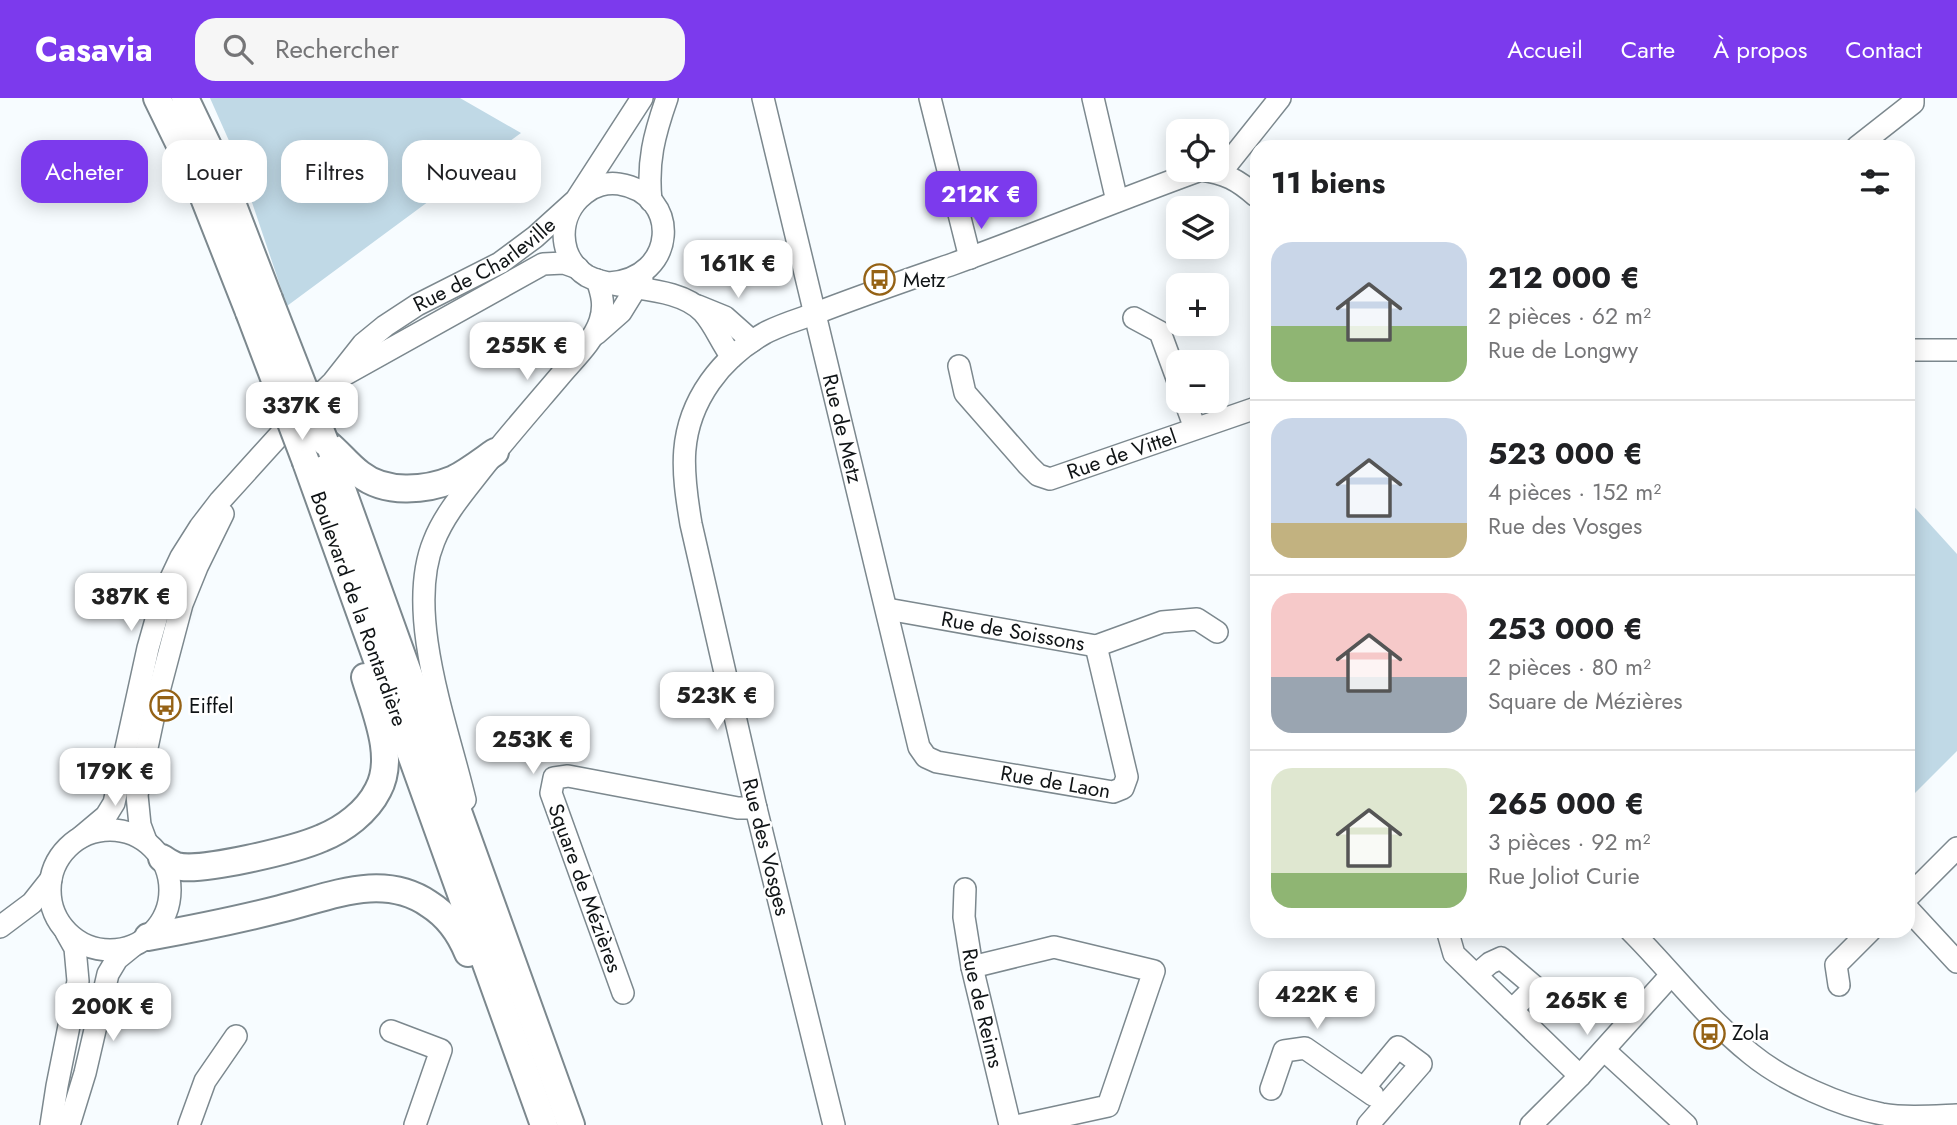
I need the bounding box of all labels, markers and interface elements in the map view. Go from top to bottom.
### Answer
search box [195,18,685,81]
text: Casavia [35,26,153,73]
icon: search [219,30,257,68]
text: Rechercher [275,30,399,68]
text: Accueil [1507,32,1583,67]
text: Carte [1621,32,1675,67]
text: À propos [1713,32,1807,67]
text: Contact [1845,32,1922,67]
map controls [1166,119,1229,413]
button: locate [1166,119,1229,182]
chip: Acheter [21,140,148,203]
chip: Louer [162,140,267,203]
chip: Filtres [281,140,388,203]
chip: Nouveau [402,140,541,203]
text: 11 biens [1271,161,1385,204]
icon: filters [1856,163,1894,201]
pin: 212K € [924,172,1038,231]
text: 212K € [941,177,1021,211]
button: layers [1166,196,1229,259]
street label: Rue de Charleville [408,210,562,320]
pin: 161K € [681,240,795,300]
text: 161K € [700,246,776,280]
text: 212 000 € [1488,256,1640,299]
bus stop icon: Metz [863,263,897,297]
place label: Metz [903,265,946,295]
icon: home [1327,270,1411,354]
button: + [1166,273,1229,336]
text: 2 pièces · 62 m² [1488,299,1651,333]
pin: 255K € [470,322,584,382]
text: 255K € [486,328,568,362]
text: Rue de Longwy [1488,333,1638,367]
button: − [1166,350,1229,413]
street label: Rue de Metz [815,371,870,487]
pin: 337K € [245,382,359,442]
text: 337K € [262,388,342,422]
street label: Rue de Vittel [1063,421,1181,487]
text: 523 000 € [1488,432,1643,475]
icon: home [1327,446,1411,530]
text: 4 pièces · 152 m² [1488,475,1661,509]
street label: Boulevard de la Rontardière [303,487,415,730]
text: Rue des Vosges [1488,509,1642,543]
pin: 387K € [74,574,188,633]
text: 387K € [91,579,171,613]
street label: Rue de Soissons [939,604,1087,659]
text: 253 000 € [1488,607,1643,650]
icon: home [1327,621,1411,705]
text: 2 pièces · 80 m² [1488,650,1651,684]
pin: 523K € [660,672,774,732]
text: 523K € [676,678,758,712]
text: Square de Mézières [1488,684,1683,718]
bus stop icon: Eiffel [149,689,183,723]
place label: Eiffel [189,691,234,721]
pin: 253K € [476,716,590,776]
text: 253K € [492,722,574,756]
pin: 179K € [58,748,172,808]
text: 179K € [75,754,155,788]
street label: Rue de Laon [998,758,1113,806]
street label: Rue des Vosges [734,775,798,919]
text: 265 000 € [1488,782,1644,825]
icon: home [1327,796,1411,880]
street label: Square de Mézières [541,799,629,977]
text: 3 pièces · 92 m² [1488,825,1650,859]
text: Rue Joliot Curie [1488,859,1640,893]
street label: Rue de Reims [954,946,1011,1071]
pin: 422K € [1260,972,1374,1031]
text: 422K € [1275,977,1359,1011]
pin: 265K € [1530,978,1644,1037]
text: 265K € [1545,983,1629,1017]
pin: 200K € [56,984,170,1043]
text: 200K € [71,989,155,1023]
bus stop icon: Zola [1692,1016,1726,1050]
place label: Zola [1732,1018,1769,1048]

